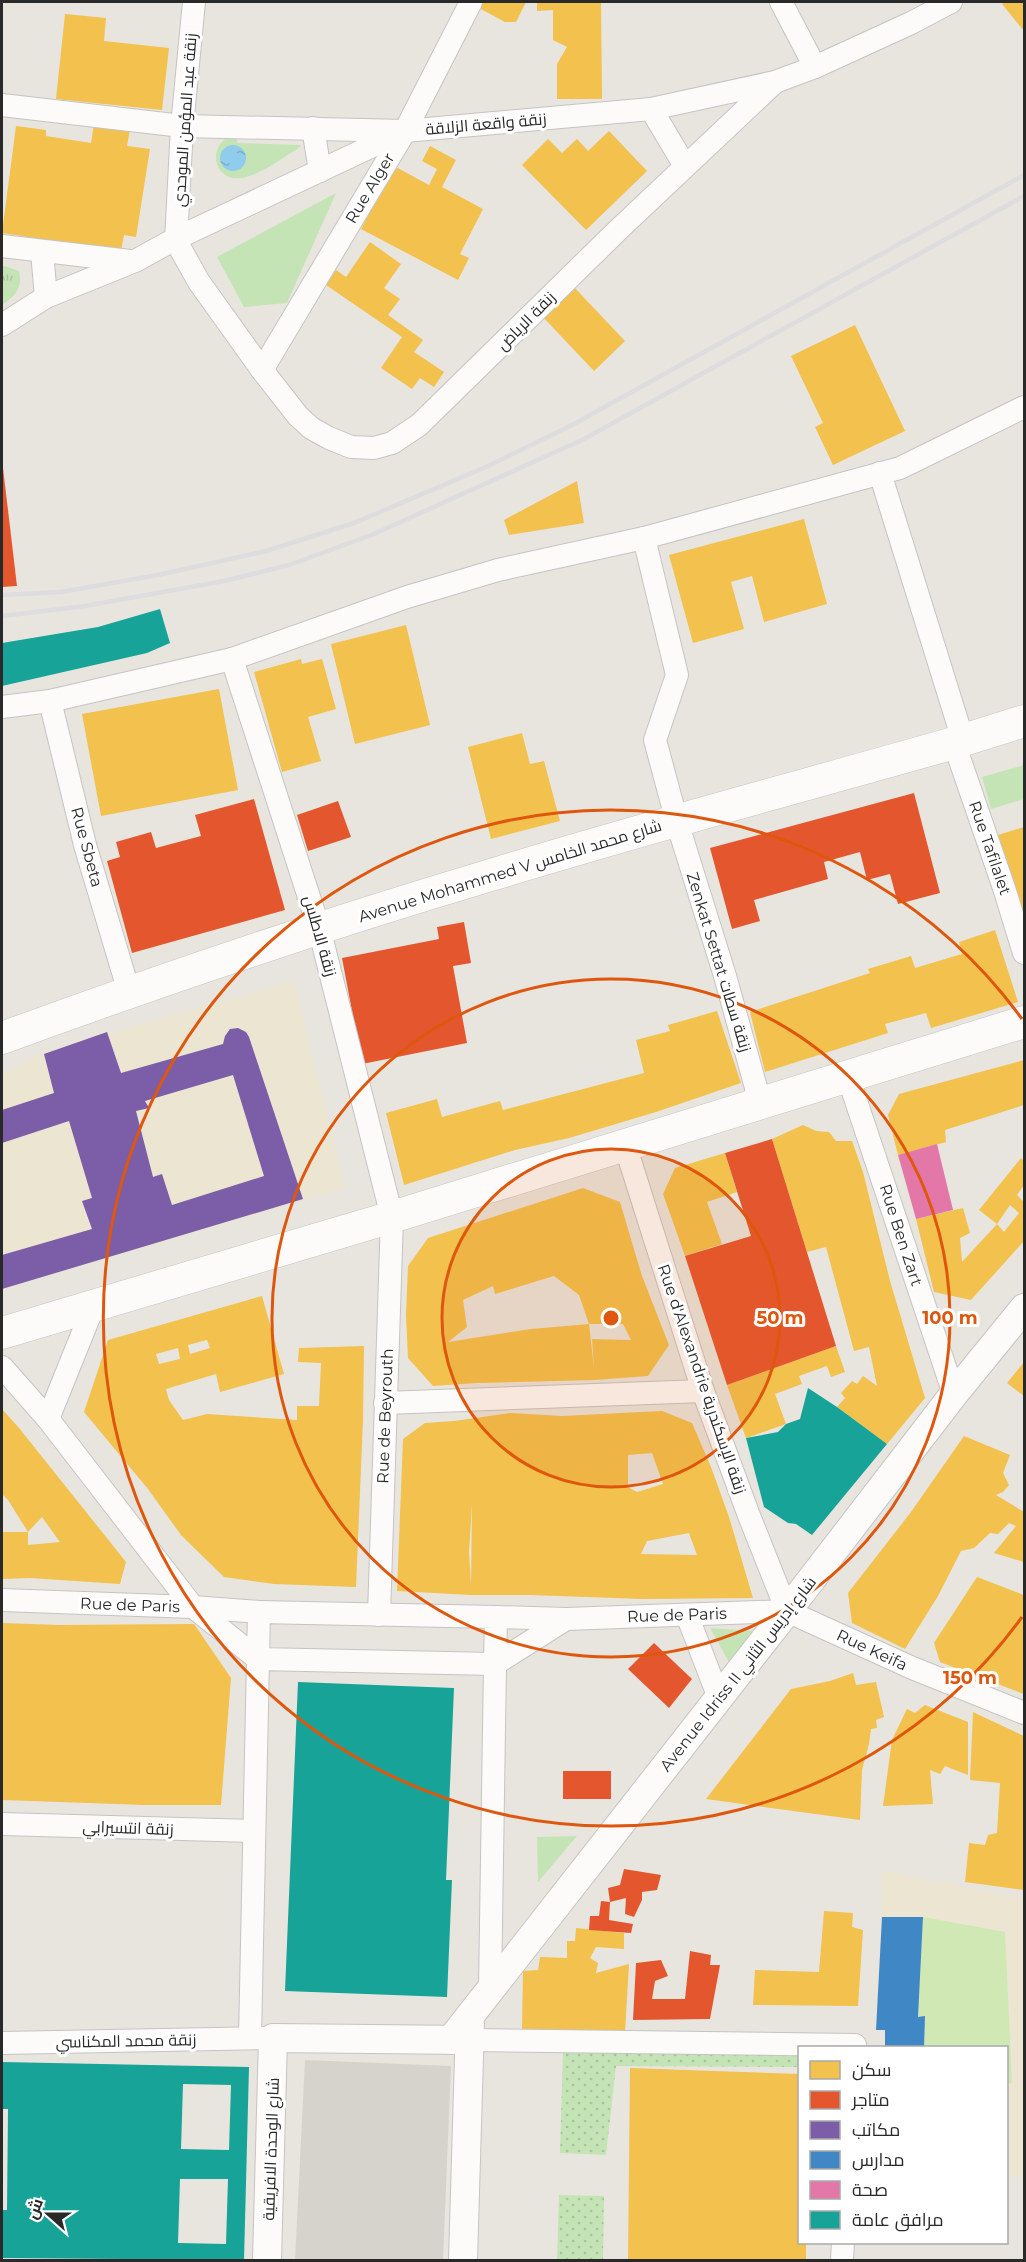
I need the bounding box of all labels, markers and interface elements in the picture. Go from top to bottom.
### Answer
street label: زنقة عبد المؤمن الموحدي [169,33,205,208]
street label: زنقة واقعة الزلاقة [425,109,547,139]
street label: Rue Alger [342,149,398,227]
street label: زنقة الرياض [493,288,560,355]
street label: Rue Tafilalet [965,798,1015,898]
street label: Rue Sbeta [67,805,107,889]
street label: Avenue Mohammed V شارع محمد الخامس [356,816,665,928]
street label: Zenkat Settat زنقة سطات [683,870,755,1054]
street label: زنقة الاطلس [298,893,341,979]
street label: Rue Ben Zart [876,1182,927,1289]
street label: Rue d'Alexandrie زنقة الإسكندرية [654,1262,750,1496]
text: 50 m [757,1307,803,1329]
text: 100 m [922,1307,978,1329]
centre of rings [601,1308,621,1328]
street label: Rue de Beyrouth [373,1348,397,1484]
street label: Avenue Idriss II شارع إدريس الثاني [656,1573,823,1778]
street label: Rue de Paris [80,1594,180,1616]
street label: Rue de Paris [627,1604,727,1626]
street label: Rue Keifa [834,1625,910,1675]
text: 150 m [943,1667,997,1689]
street label: زنقة انتسيرابي [82,1817,174,1843]
street label: زنقة محمد المكناسي [55,2030,197,2055]
legend [798,2046,1008,2244]
text: سكن [852,2059,891,2081]
street label: شارع الوحدة الافريقية [259,2077,285,2221]
text: متاجر [851,2089,890,2111]
text: مكاتب [852,2119,900,2141]
text: مدارس [852,2149,905,2171]
text: صحة [852,2179,888,2201]
north arrow [18,2184,78,2244]
text: ش [22,2196,47,2222]
text: مرافق عامة [852,2209,943,2232]

